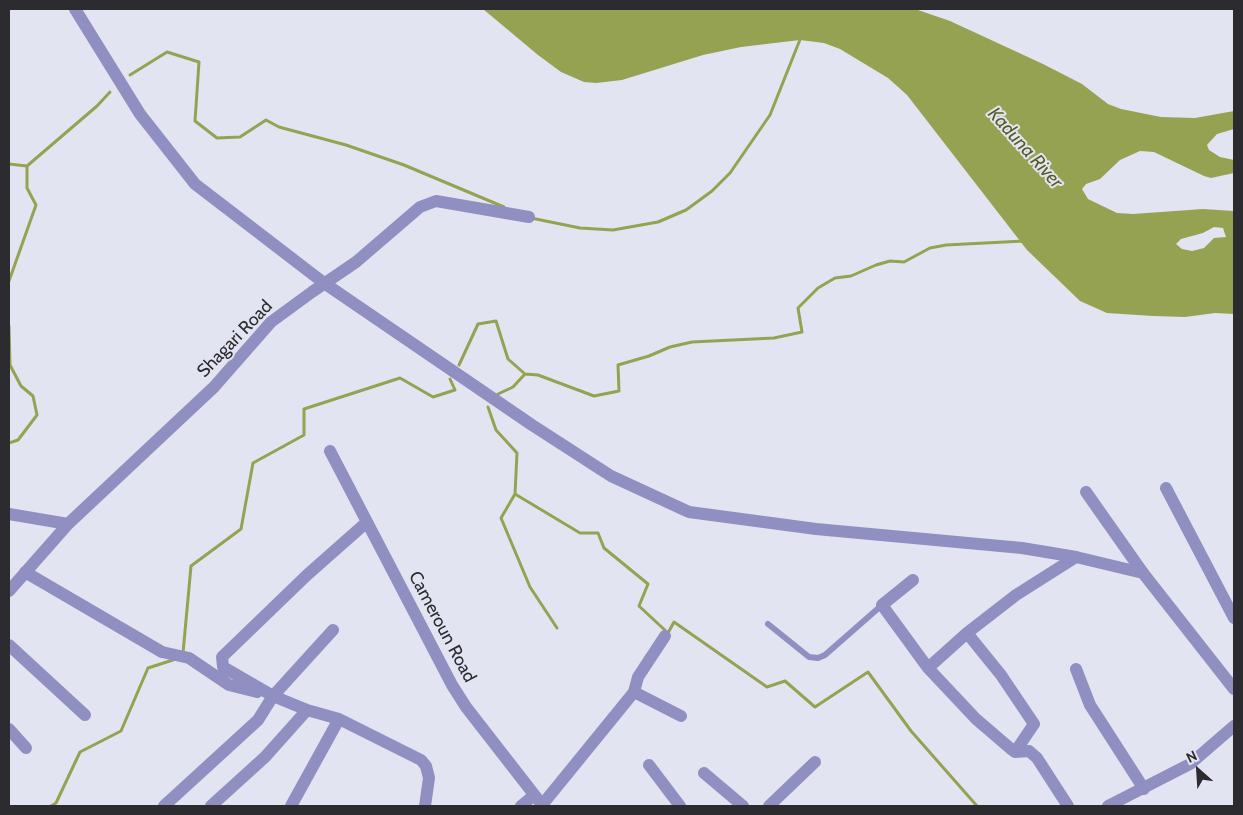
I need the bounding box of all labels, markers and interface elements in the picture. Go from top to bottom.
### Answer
water label: Kaduna River [983,103,1067,193]
street label: Shagari Road [193,296,277,382]
street label: Cameroun Road [404,568,480,686]
north arrow [1173,745,1223,795]
text: N [1183,746,1200,767]

